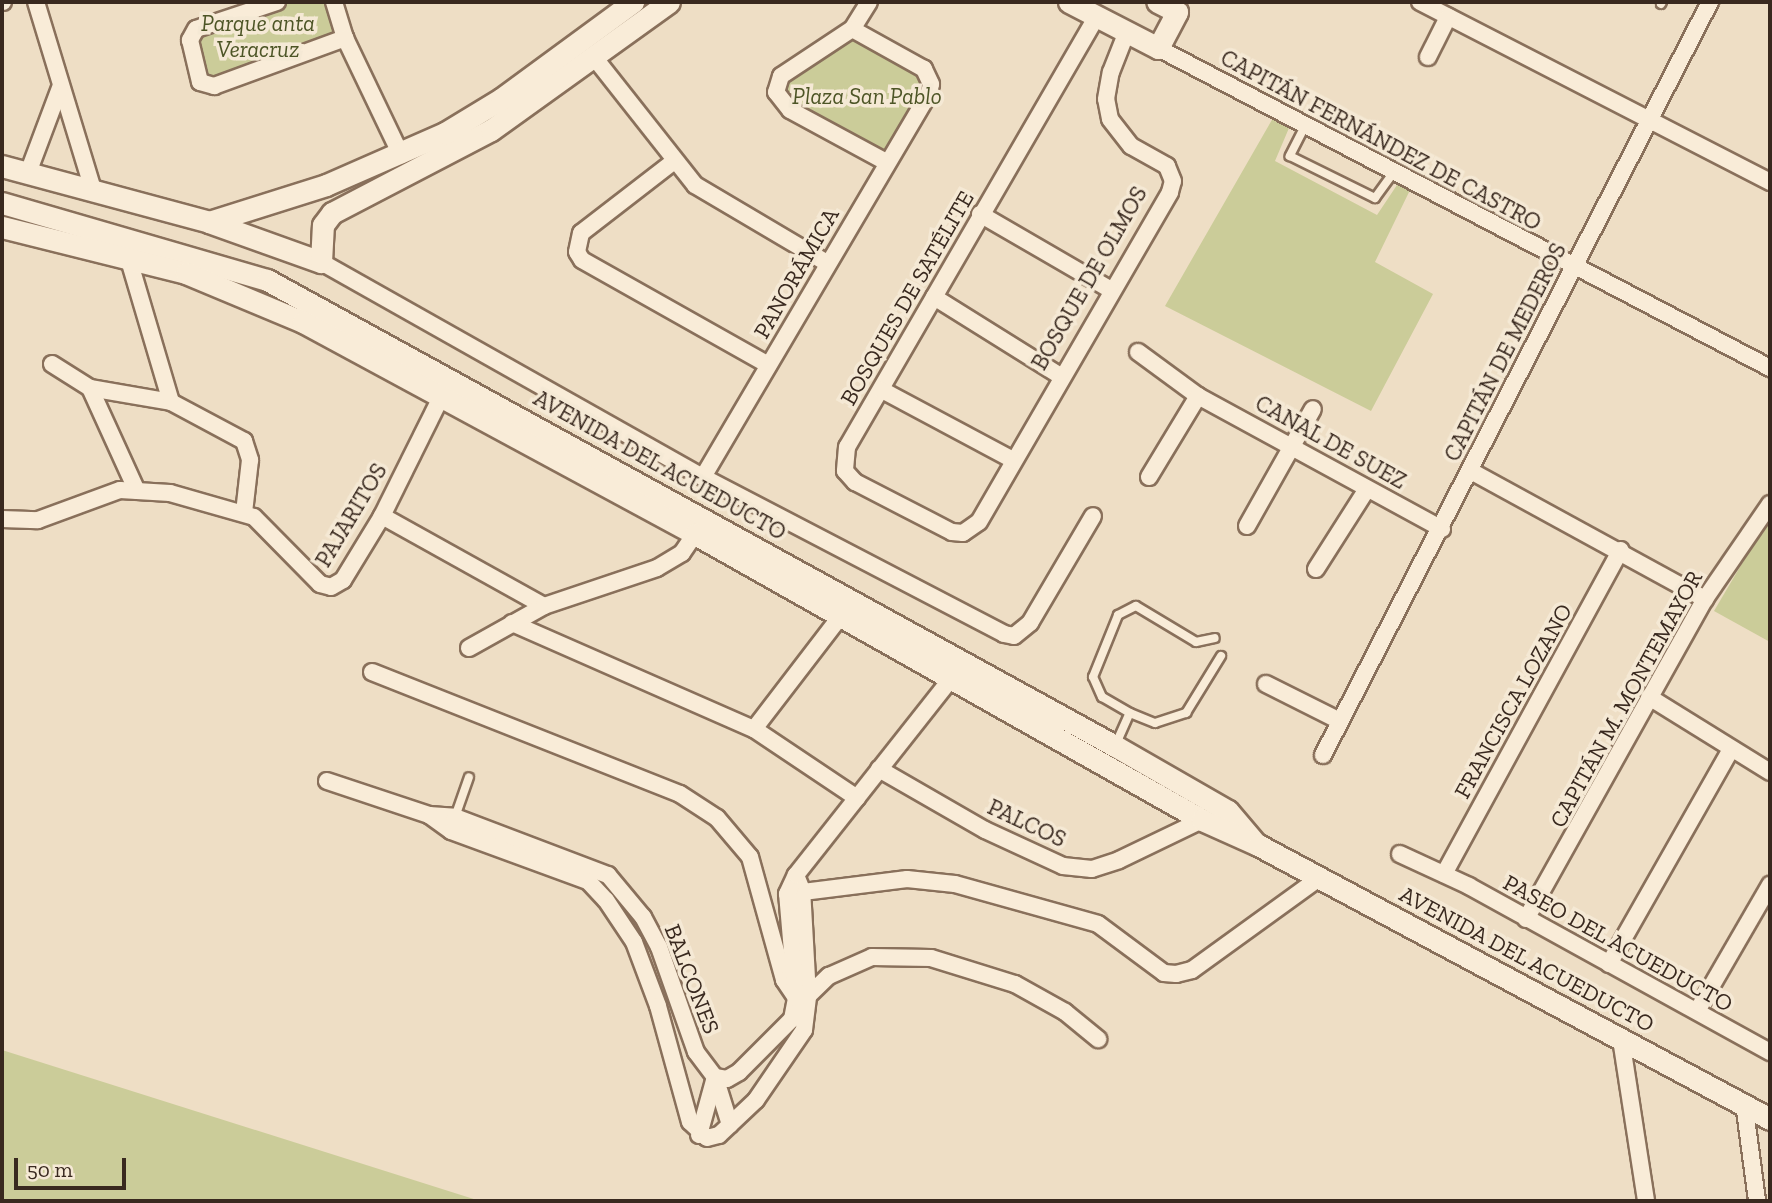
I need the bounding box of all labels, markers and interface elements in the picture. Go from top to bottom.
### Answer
park label: Parque anta Veracruz [201,9,315,63]
street label: CAPITÁN FERNÁNDEZ DE CASTRO [1216,44,1546,236]
park label: Plaza San Pablo [792,82,942,110]
street label: BOSQUE DE OLMOS [1025,181,1153,375]
street label: BOSQUES DE SATÉLITE [834,186,980,410]
street label: PANORÁMICA [747,203,845,343]
street label: CAPITÁN DE MEDEROS [1438,238,1572,466]
street label: AVENIDA DEL ACUEDUCTO [528,384,792,546]
street label: CANAL DE SUEZ [1250,389,1412,495]
street label: PAJARITOS [309,458,393,572]
street label: CAPITÁN M. MONTEMAYOR [1544,566,1708,832]
street label: FRANCISCA LOZANO [1448,599,1578,803]
street label: PALCOS [983,793,1071,853]
street label: PASEO DEL ACUEDUCTO [1498,868,1738,1018]
street label: AVENIDA DEL ACUEDUCTO [1394,880,1660,1038]
street label: BALCONES [659,920,725,1038]
scale bar [18,1144,130,1188]
text: 50 m [27,1157,73,1182]

